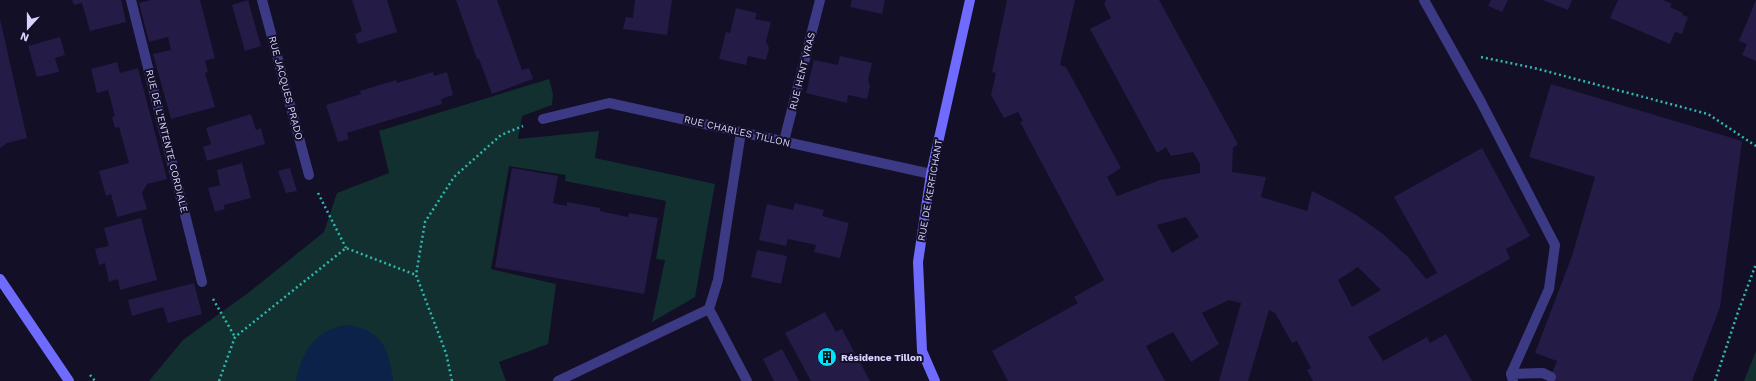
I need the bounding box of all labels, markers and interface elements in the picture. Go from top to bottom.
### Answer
north arrow [8,8,48,48]
text: N [18,29,31,44]
street label: RUE HENT VRAS [787,31,817,111]
street label: RUE JACQUES PRADO [267,35,305,141]
street label: RUE DE L'ENTENTE CORDIALE [144,68,190,214]
street label: RUE CHARLES TILLON [683,113,791,149]
street label: RUE DE KERFICHANT [916,138,944,242]
building icon: Résidence Tillon [816,346,838,368]
place label: Résidence Tillon [841,352,922,363]

